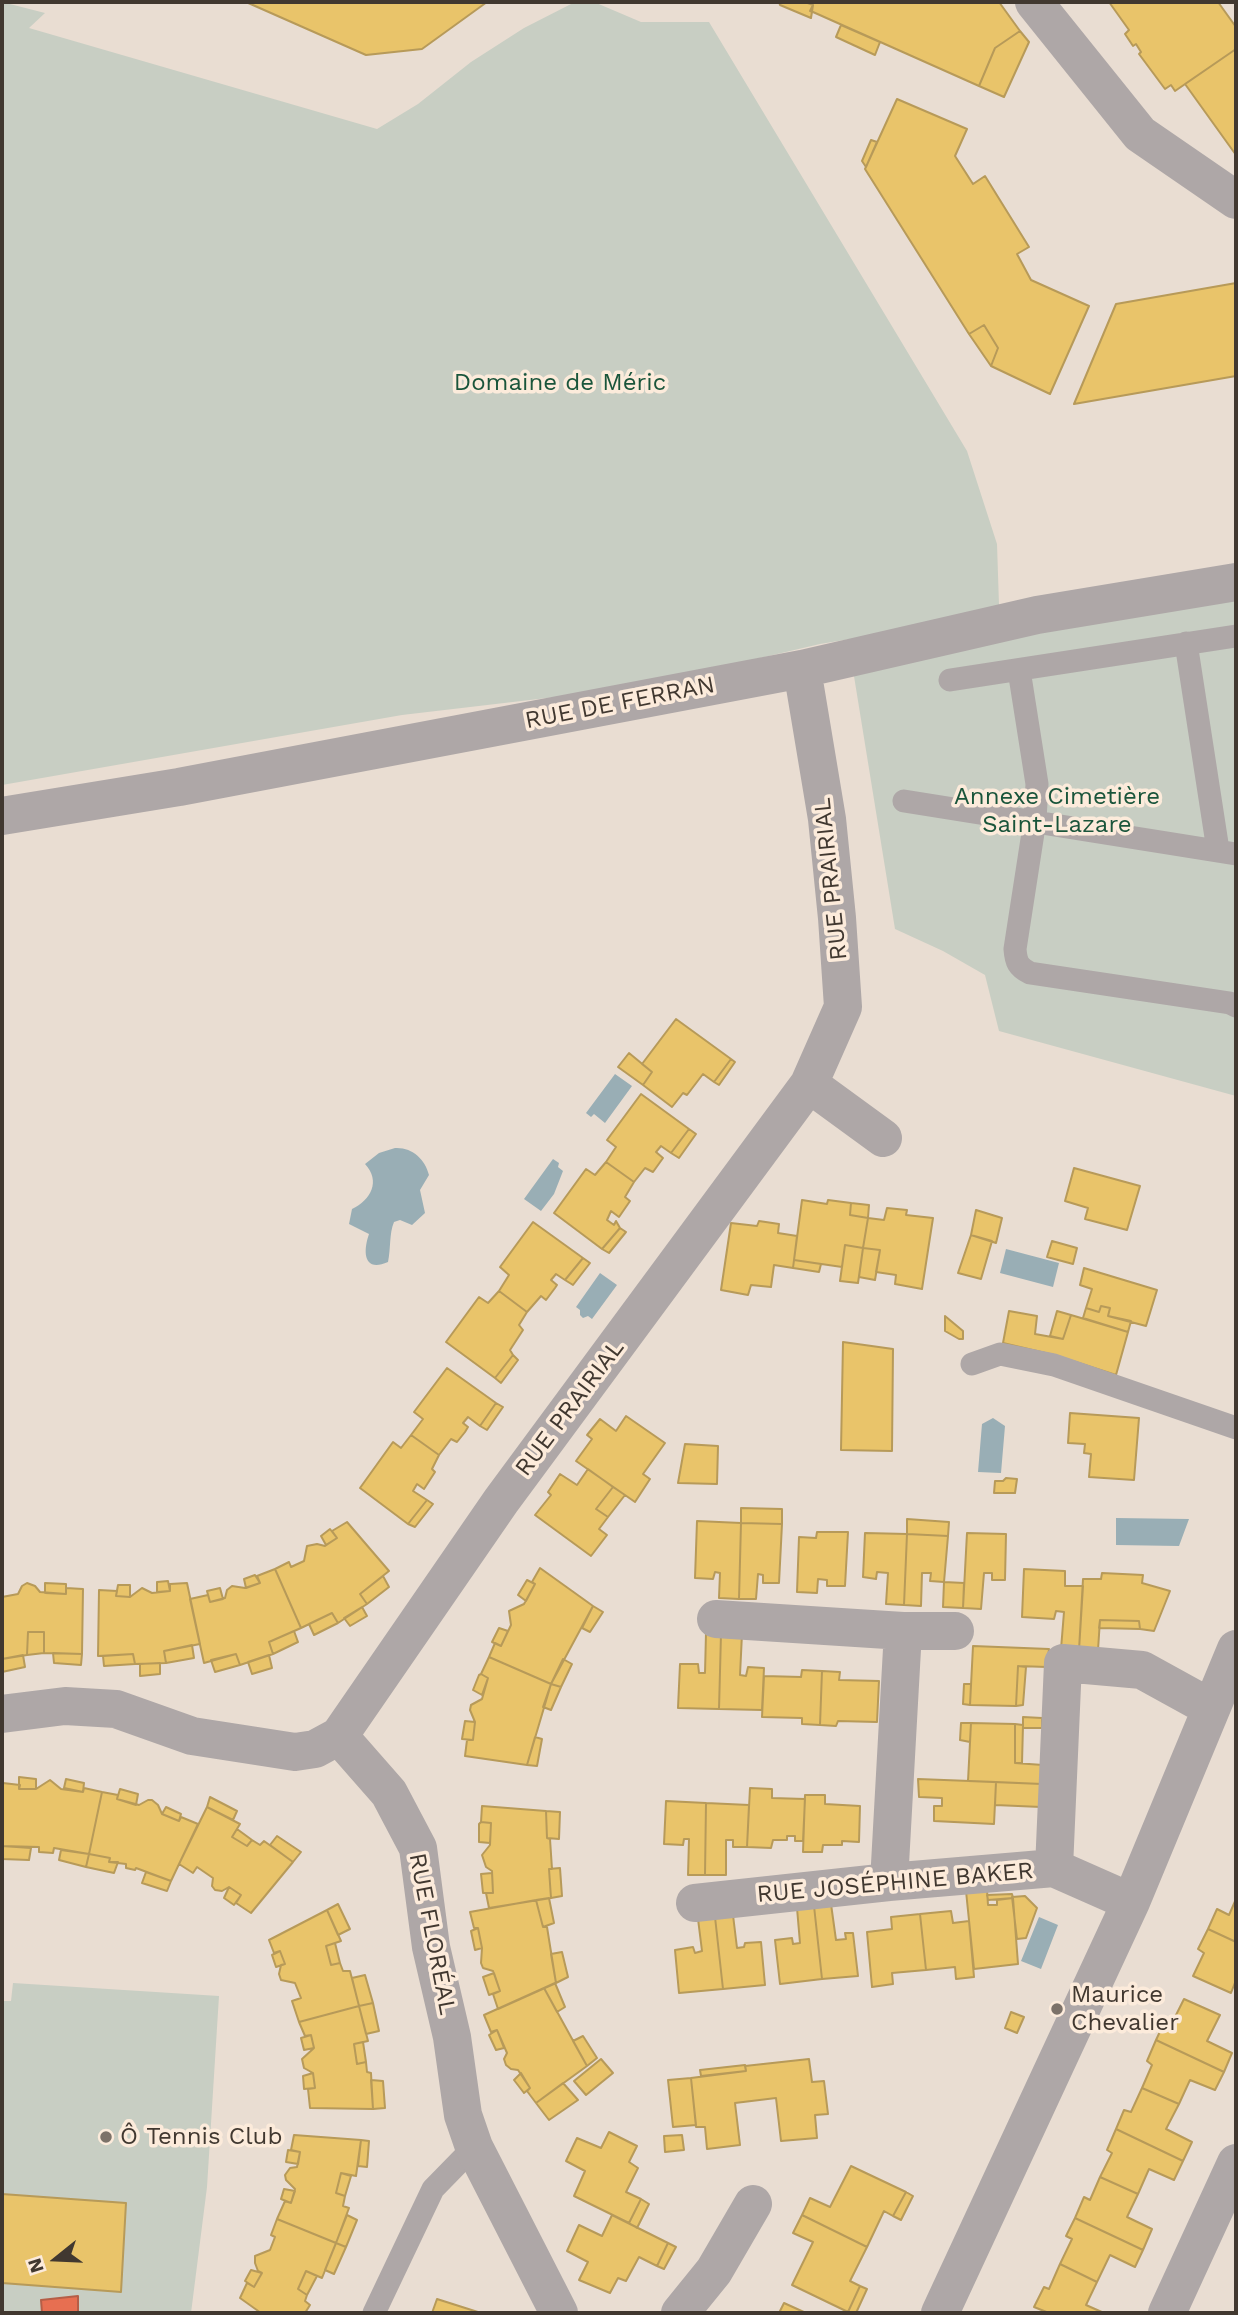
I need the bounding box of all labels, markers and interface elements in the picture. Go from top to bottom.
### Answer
park label: Domaine de Méric [454,369,666,397]
street label: RUE DE FERRAN [523,670,717,736]
park label: Annexe Cimetière Saint-Lazare [954,783,1160,839]
street label: RUE PRAIRIAL [808,796,854,962]
street label: RUE PRAIRIAL [509,1334,631,1482]
street label: RUE FLORÉAL [402,1851,462,2017]
street label: RUE JOSÉPHINE BAKER [756,1857,1034,1909]
place label: Maurice Chevalier [1071,1981,1179,2037]
marker: Maurice Chevalier [1049,2001,1065,2017]
place label: Ô Tennis Club [120,2123,282,2151]
marker: Ô Tennis Club [98,2129,114,2145]
north arrow [21,2224,91,2294]
text: N [22,2255,49,2276]

